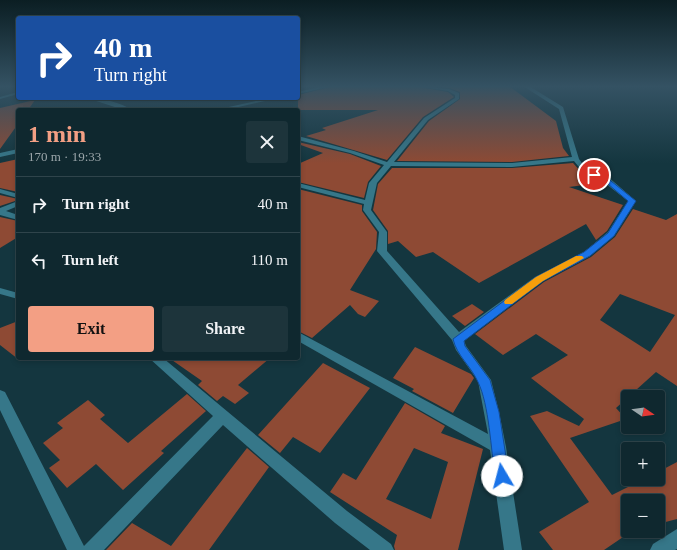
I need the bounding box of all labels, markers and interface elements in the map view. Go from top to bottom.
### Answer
icon: right [28,32,80,84]
text: 40 m [94,32,152,63]
text: Turn right [94,65,167,85]
text: 1 min [28,121,86,147]
button: close [246,121,288,163]
text: 170 m · 19:33 [28,149,101,164]
pin [577,158,611,192]
icon: arrive [583,164,605,186]
icon: right [28,194,50,216]
text: Turn right [62,196,129,212]
text: 40 m [258,196,288,212]
icon: left [28,250,50,272]
text: Turn left [62,252,119,268]
text: 110 m [251,252,288,268]
button: Exit [28,306,154,352]
button: Share [162,306,288,352]
north arrow [621,390,665,434]
map controls [621,390,665,538]
button: + [621,442,665,486]
position arrow [481,455,523,497]
button: − [621,494,665,538]

